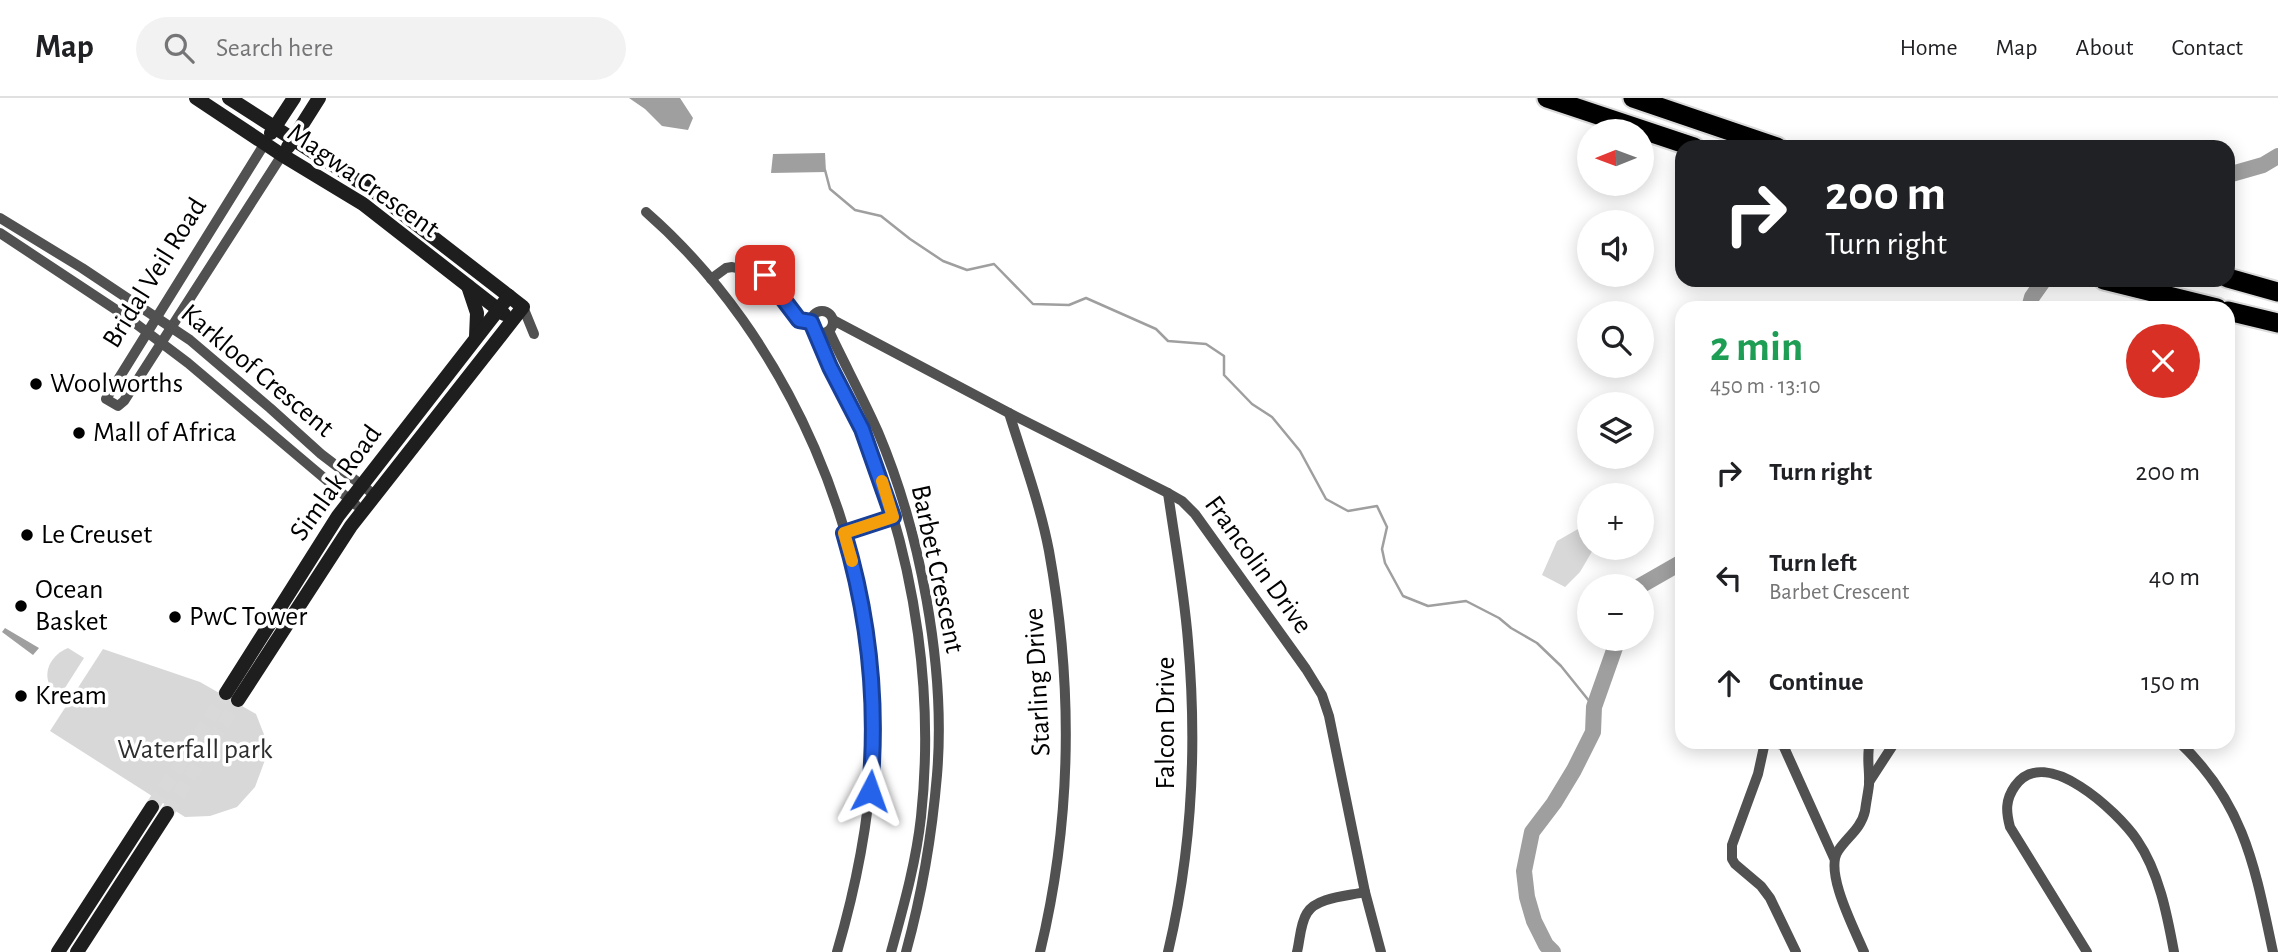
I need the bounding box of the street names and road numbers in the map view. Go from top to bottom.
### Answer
street label: Magwa Crescent [282,119,444,243]
street label: Bridal Veil Road [98,193,212,353]
street label: Karkloof Crescent [175,299,339,443]
street label: Simlak Road [285,420,387,546]
street label: Barbet Crescent [906,482,968,656]
street label: Francolin Drive [1199,491,1317,639]
street label: Starling Drive [1020,607,1056,757]
street label: Falcon Drive [1152,657,1180,789]

